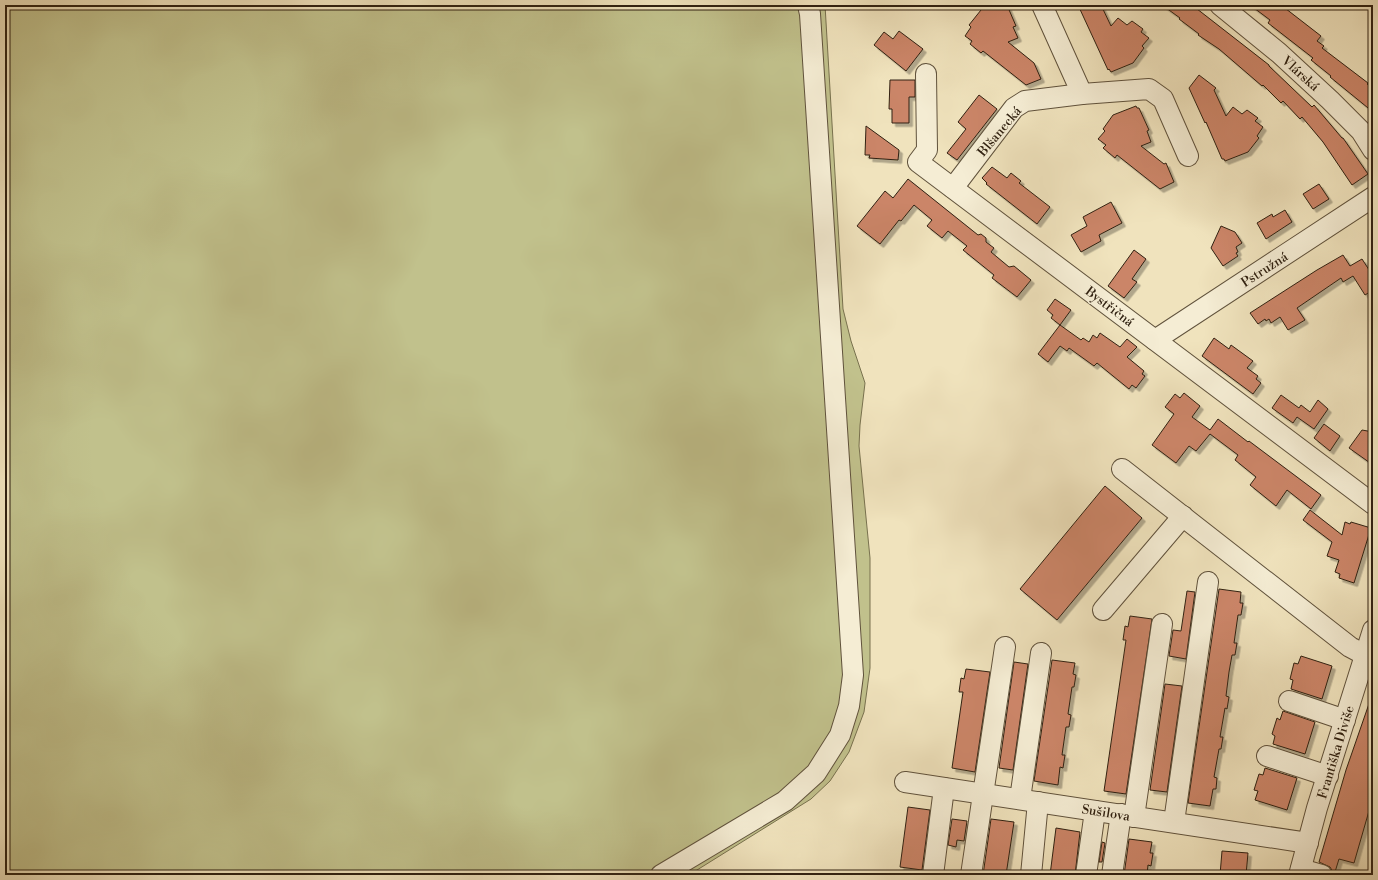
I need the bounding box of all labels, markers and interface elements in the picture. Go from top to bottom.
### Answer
street label: Vlárská [1278,52,1323,95]
street label: Blšanecká [974,103,1025,161]
street label: Pstružná [1238,249,1291,291]
street label: Bystřičná [1081,283,1137,330]
street label: Františka Diviše [1314,703,1358,801]
street label: Sušilova [1081,801,1132,825]

